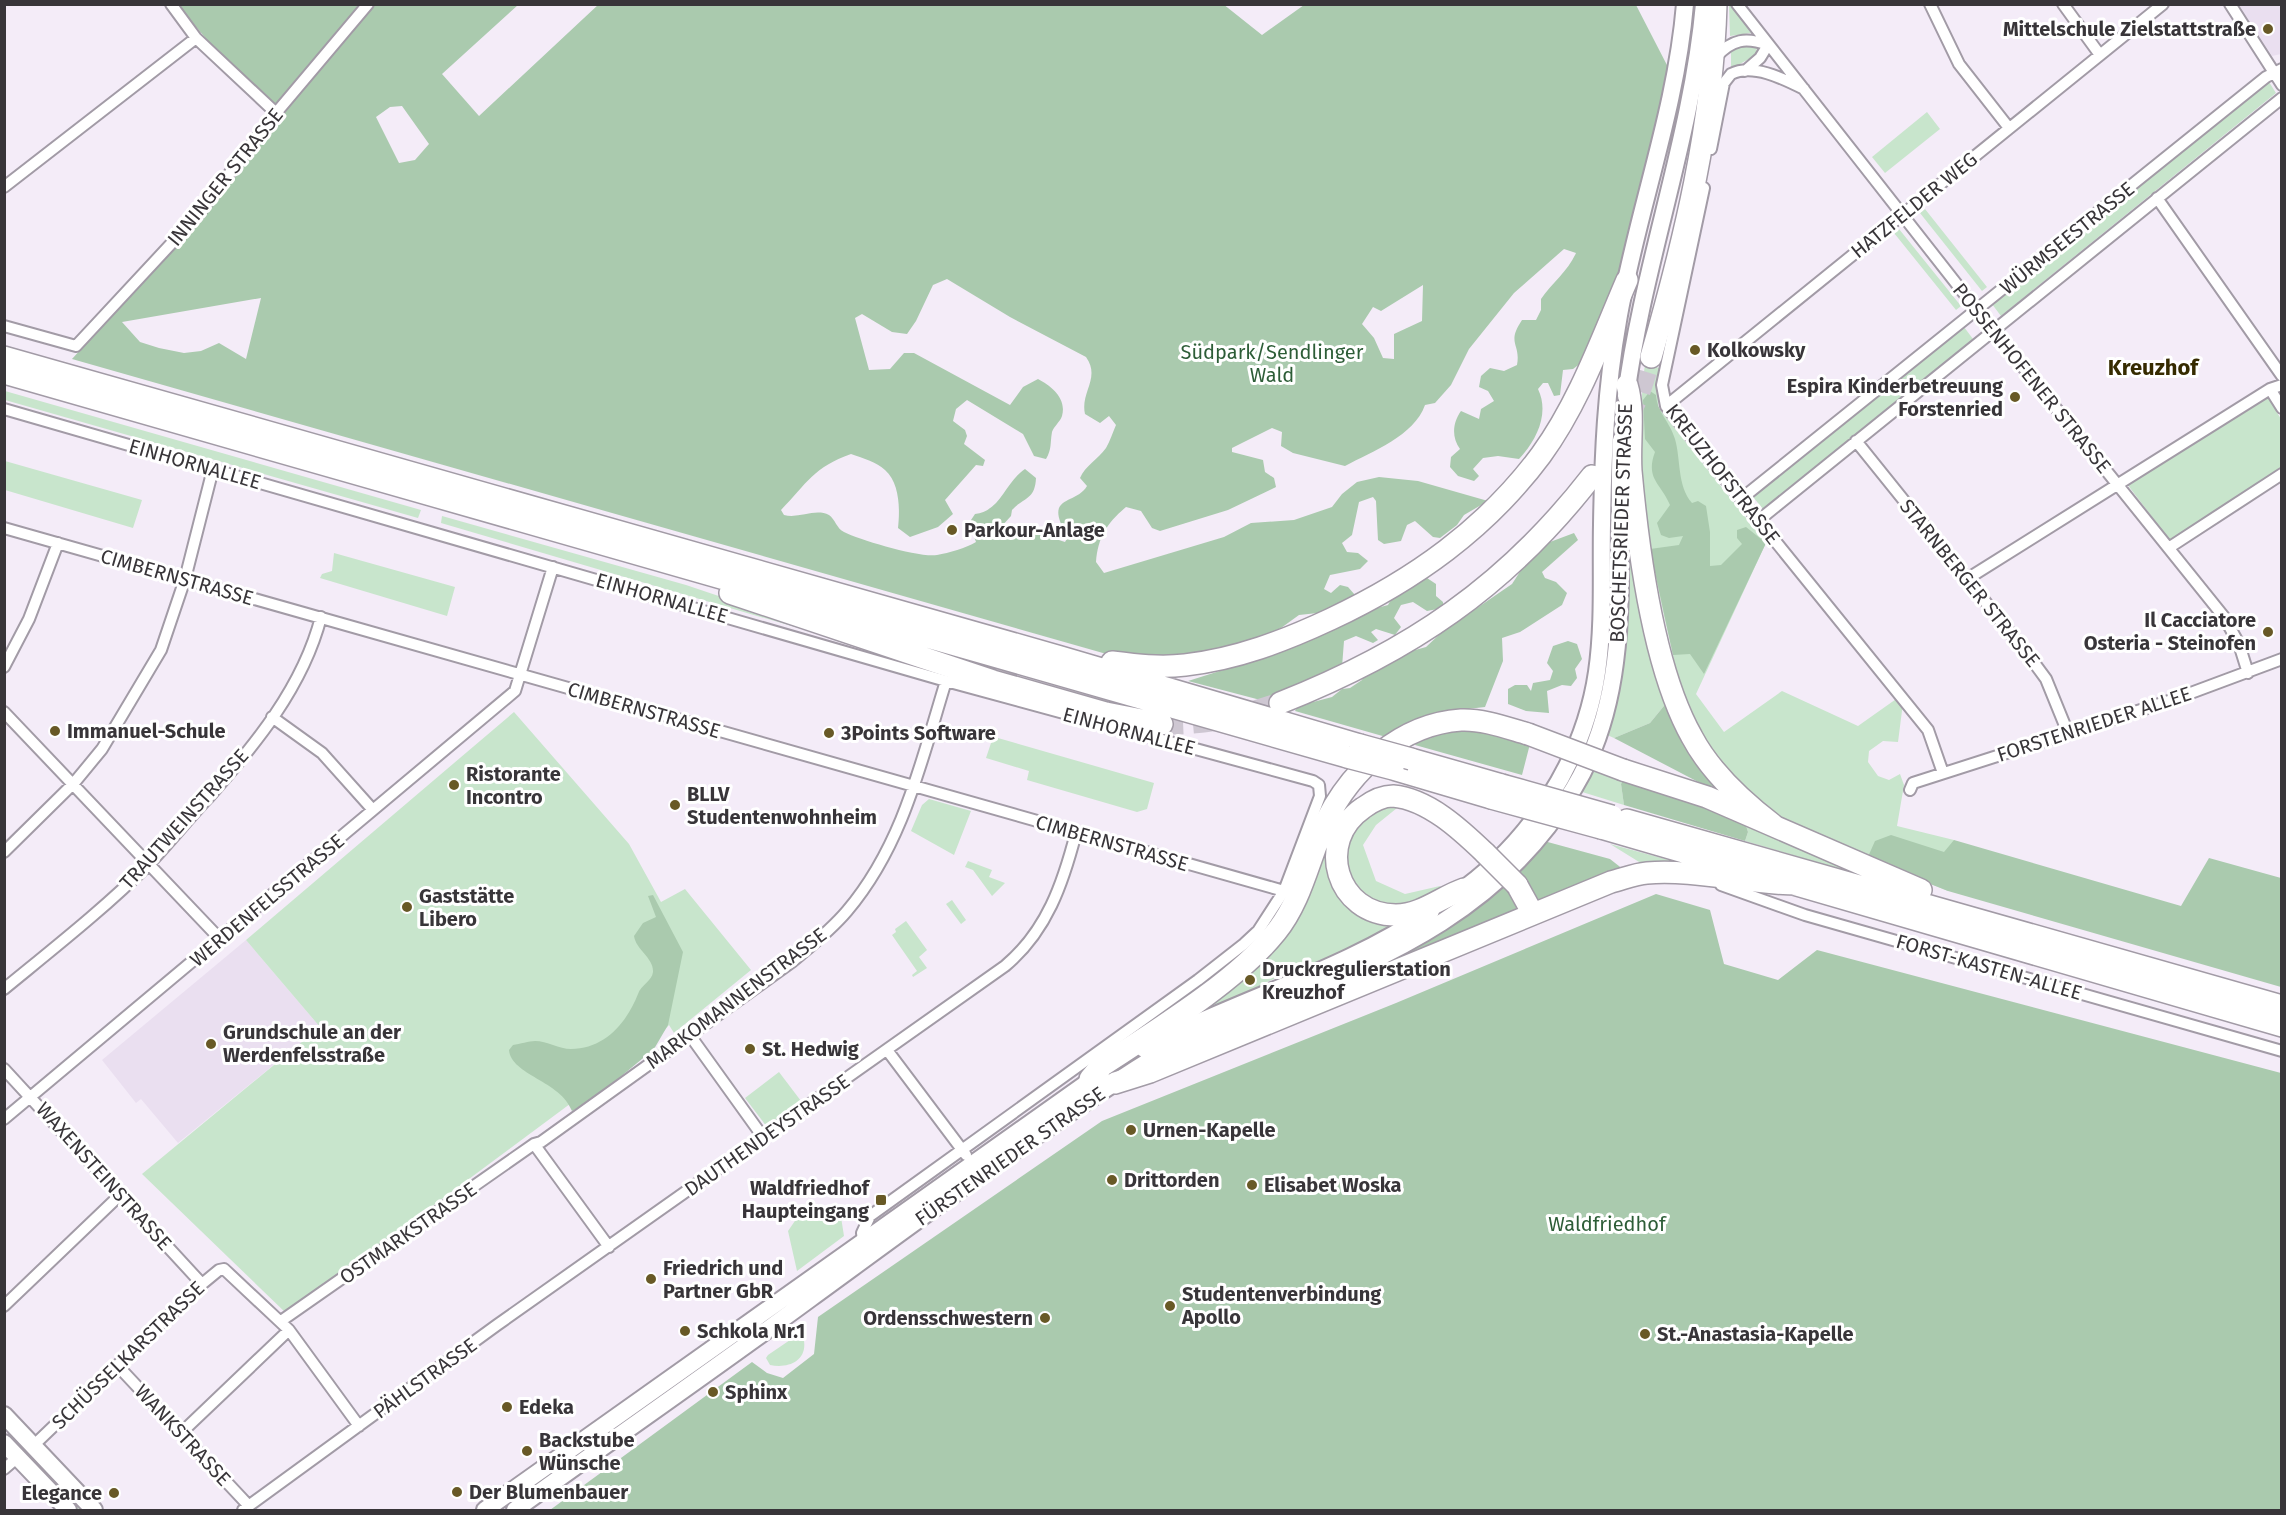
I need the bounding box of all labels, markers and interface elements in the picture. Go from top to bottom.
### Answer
place label: Mittelschule Zielstattstraße [2003,17,2256,41]
marker: Mittelschule Zielstattstraße [2261,22,2275,36]
street label: INNINGER STRASSE [162,103,288,251]
street label: HATZFELDER WEG [1846,147,1982,263]
street label: WÜRMSEESTRASSE [1995,176,2139,300]
street label: POSSENHOFENER STRASSE [1948,278,2116,478]
place label: Kolkowsky [1707,338,1806,362]
park label: Südpark/Sendlinger Wald [1181,340,1364,387]
marker: Kolkowsky [1688,343,1702,357]
district label: Kreuzhof [2108,354,2200,381]
place label: Espira Kinderbetreuung Forstenried [1787,374,2004,421]
marker: Espira Kinderbetreuung Forstenried [2008,390,2022,404]
street label: KREUZHOFSTRASSE [1661,399,1785,549]
street label: BOSCHETSRIEDER STRASSE [1605,403,1637,643]
street label: EINHORNALLEE [126,434,264,494]
street label: STARNBERGER STRASSE [1895,494,2045,672]
place label: Parkour-Anlage [964,518,1105,542]
marker: Parkour-Anlage [945,523,959,537]
street label: CIMBERNSTRASSE [98,544,256,610]
street label: EINHORNALLEE [593,568,731,628]
place label: Il Cacciatore Osteria - Steinofen [2084,608,2256,655]
marker: Il Cacciatore Osteria - Steinofen [2261,625,2275,639]
street label: CIMBERNSTRASSE [565,677,723,743]
street label: FORSTENRIEDER ALLEE [1994,681,2194,767]
street label: EINHORNALLEE [1060,702,1198,760]
place label: Immanuel-Schule [67,719,226,743]
place label: 3Points Software [840,721,996,745]
marker: Immanuel-Schule [48,724,62,738]
marker: 3Points Software [822,726,836,740]
street label: TRAUTWEINSTRASSE [115,744,253,894]
place label: Ristorante Incontro [466,762,561,809]
marker: Ristorante Incontro [447,778,461,792]
place label: BLLV Studentenwohnheim [687,782,877,829]
marker: BLLV Studentenwohnheim [668,798,682,812]
street label: CIMBERNSTRASSE [1033,810,1191,876]
street label: WERDENFELSSTRASSE [185,828,349,972]
place label: Gaststätte Libero [419,884,514,931]
marker: Gaststätte Libero [400,900,414,914]
street label: MARKOMANNENSTRASSE [641,922,831,1074]
street label: FORST-KASTEN-ALLEE [1893,929,2085,1005]
place label: Druckregulierstation Kreuzhof [1262,957,1451,1004]
marker: Druckregulierstation Kreuzhof [1243,973,1257,987]
place label: Grundschule an der Werdenfelsstraße [223,1020,402,1067]
marker: Grundschule an der Werdenfelsstraße [204,1037,218,1051]
place label: St. Hedwig [762,1037,860,1061]
marker: St. Hedwig [743,1042,757,1056]
street label: DAUTHENDEYSTRASSE [680,1069,854,1201]
street label: FÜRSTENRIEDER STRASSE [910,1081,1110,1231]
street label: WAXENSTEINSTRASSE [31,1097,177,1255]
place label: Urnen-Kapelle [1143,1118,1276,1142]
marker: Urnen-Kapelle [1124,1123,1138,1137]
place label: Drittorden [1124,1168,1219,1192]
marker: Drittorden [1105,1173,1119,1187]
place label: Elisabet Woska [1264,1173,1402,1197]
place label: Waldfriedhof Haupteingang [742,1176,871,1223]
street label: OSTMARKSTRASSE [335,1177,481,1289]
marker: Elisabet Woska [1245,1178,1259,1192]
marker: Waldfriedhof Haupteingang [874,1193,888,1207]
park label: Waldfriedhof [1548,1212,1667,1236]
place label: Friedrich und Partner GbR [663,1256,783,1303]
marker: Friedrich und Partner GbR [644,1272,658,1286]
street label: SCHÜSSELKARSTRASSE [47,1276,209,1434]
place label: Studentenverbindung Apollo [1181,1282,1382,1329]
marker: Studentenverbindung Apollo [1163,1299,1177,1313]
place label: Ordensschwestern [863,1306,1033,1330]
marker: Ordensschwestern [1038,1311,1052,1325]
place label: Schkola Nr.1 [697,1319,805,1343]
place label: St.-Anastasia-Kapelle [1657,1322,1854,1346]
marker: Schkola Nr.1 [678,1324,692,1338]
marker: St.-Anastasia-Kapelle [1638,1327,1652,1341]
street label: PÄHLSTRASSE [369,1333,481,1423]
street label: WANKSTRASSE [130,1379,236,1491]
place label: Sphinx [725,1380,788,1404]
marker: Sphinx [706,1385,720,1399]
place label: Edeka [519,1395,574,1419]
marker: Edeka [500,1400,514,1414]
place label: Backstube Wünsche [539,1428,635,1475]
marker: Backstube Wünsche [520,1444,534,1458]
place label: Der Blumenbauer [469,1480,629,1504]
place label: Elegance [22,1481,102,1505]
marker: Der Blumenbauer [450,1485,464,1499]
marker: Elegance [107,1486,121,1500]

